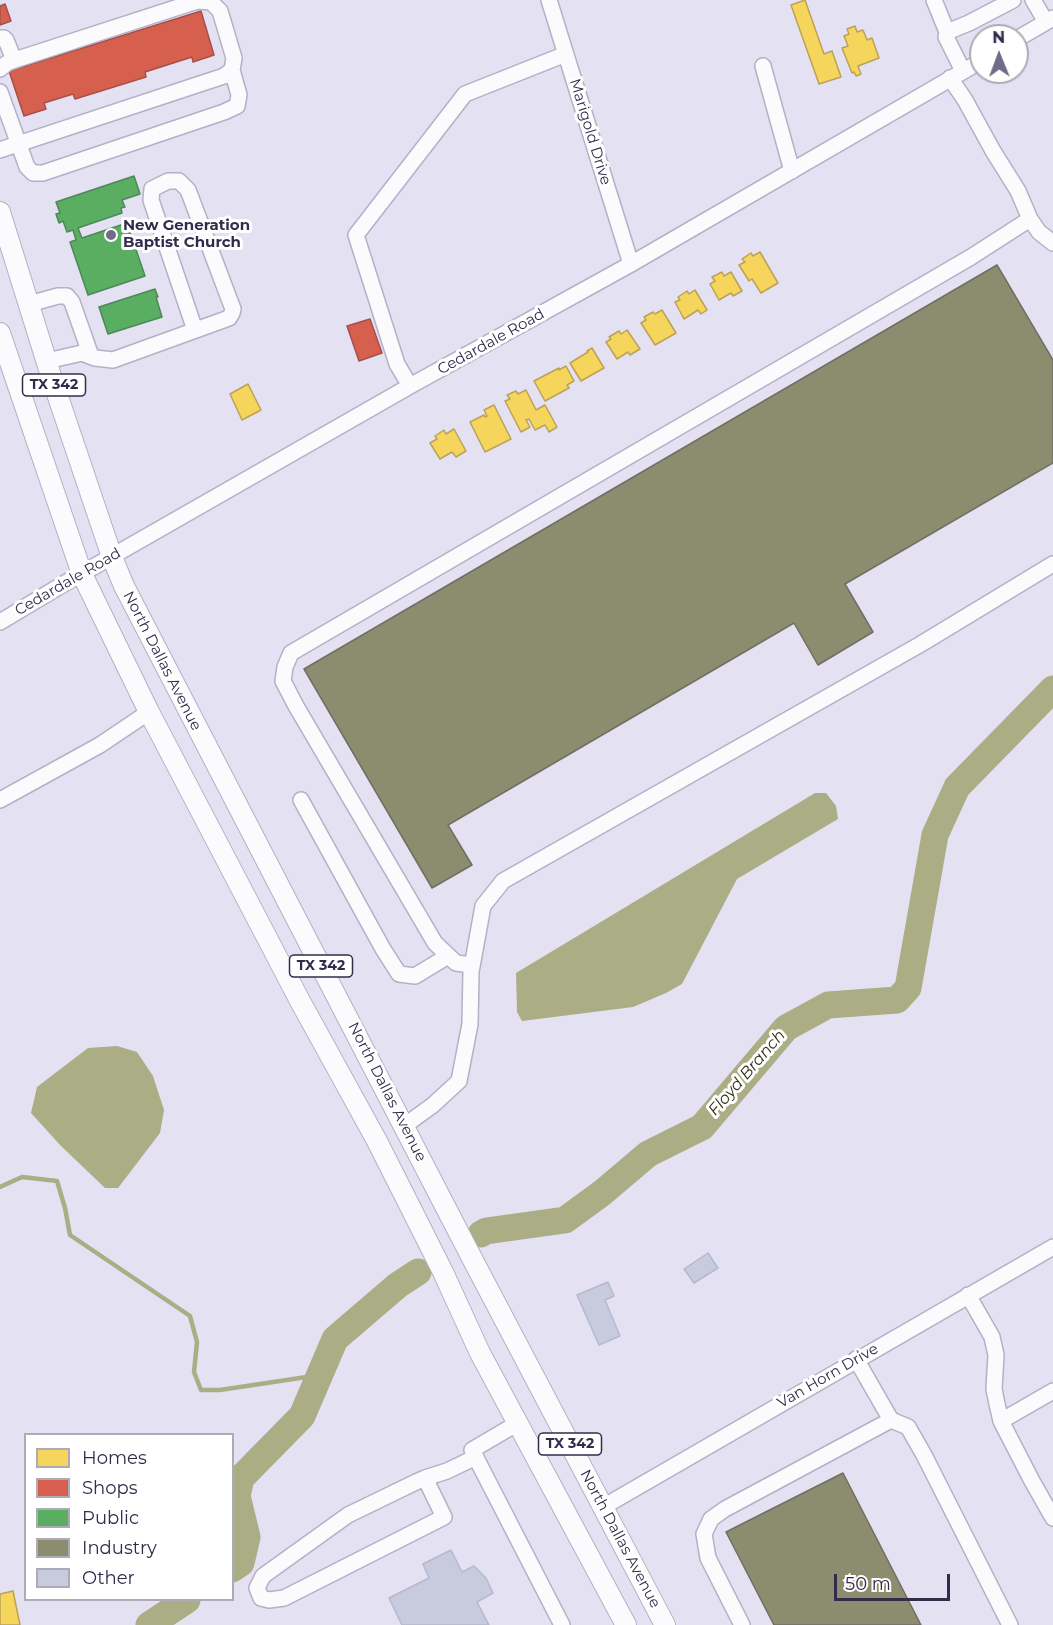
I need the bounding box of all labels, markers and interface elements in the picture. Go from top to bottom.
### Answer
north arrow [969,24,1029,84]
text: N [992,28,1005,47]
street label: Marigold Drive [565,77,615,187]
place label: New Generation Baptist Church [123,217,250,252]
marker: New Generation Baptist Church [104,228,118,242]
street label: Cedardale Road [434,305,548,379]
road number: TX 342 [22,374,86,396]
street label: Cedardale Road [12,544,124,620]
street label: North Dallas Avenue [119,588,205,734]
road number: TX 342 [290,955,352,977]
street label: North Dallas Avenue [344,1019,430,1165]
water label: Floyd Branch [705,1026,789,1120]
street label: Van Horn Drive [774,1340,882,1412]
legend [24,1433,234,1601]
road number: TX 342 [538,1433,602,1455]
text: Homes [82,1447,147,1469]
street label: North Dallas Avenue [576,1467,664,1611]
text: Shops [82,1477,138,1499]
text: Public [82,1507,139,1529]
text: Industry [82,1537,157,1559]
scale bar [837,1562,952,1600]
text: Other [82,1567,135,1589]
text: 50 m [845,1573,891,1595]

